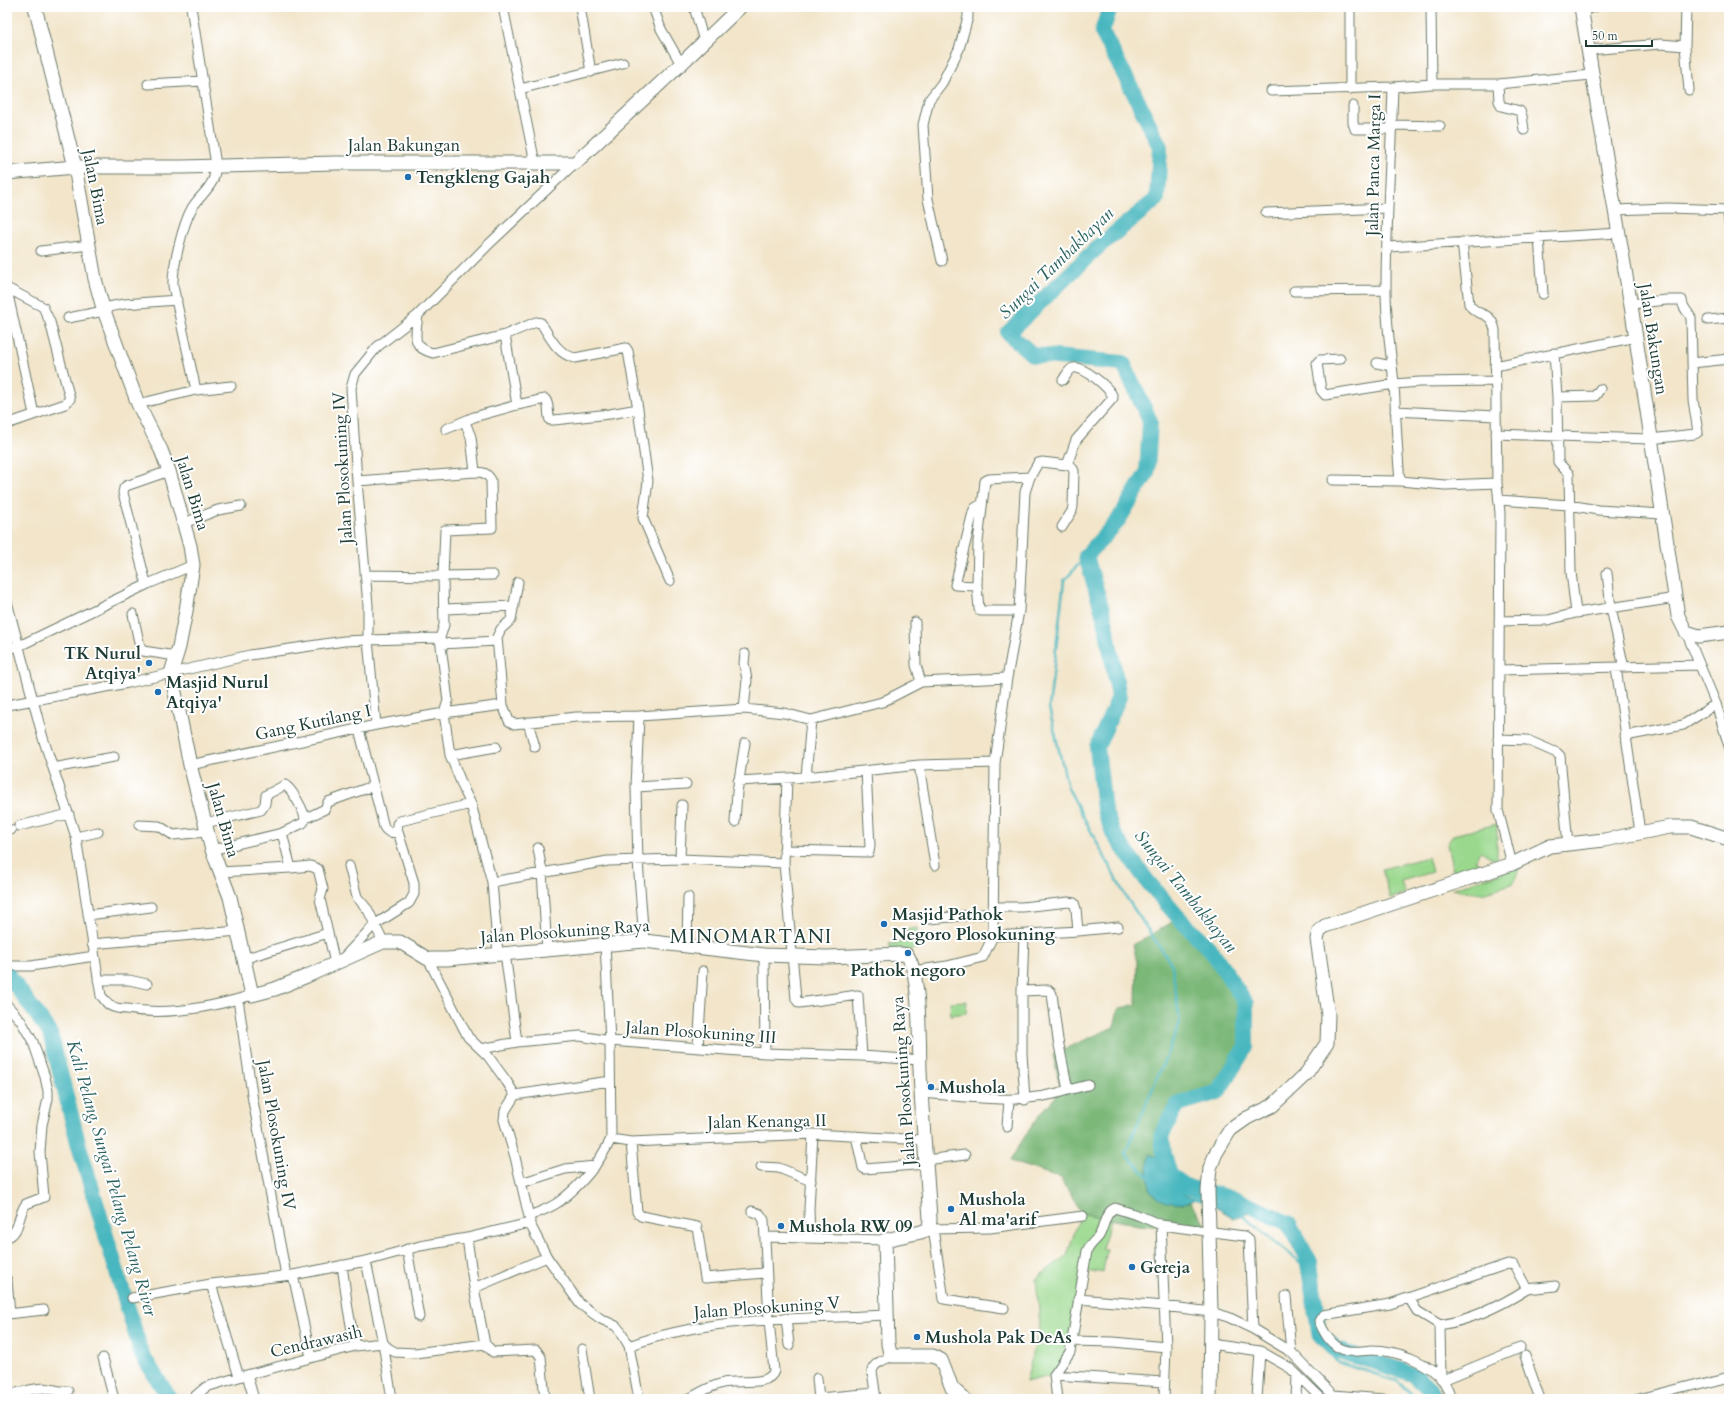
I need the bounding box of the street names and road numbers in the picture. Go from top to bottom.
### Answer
street label: Jalan Panca Marga I [1361,93,1386,239]
street label: Jalan Bakungan [345,134,461,157]
street label: Jalan Bima [76,144,114,228]
street label: Jalan Bakungan [1633,279,1674,397]
street label: Jalan Plosokuning IV [327,391,358,548]
street label: Jalan Bima [169,450,215,534]
street label: Gang Kutilang I [253,699,373,746]
street label: Jalan Bima [201,777,245,861]
street label: Jalan Plosokuning Raya [477,914,651,949]
street label: Jalan Plosokuning Raya [886,995,921,1169]
street label: Jalan Plosokuning III [622,1016,778,1049]
street label: Jalan Plosokuning IV [251,1055,301,1213]
street label: Jalan Kenanga II [704,1109,827,1134]
street label: Jalan Plosokuning V [690,1291,841,1324]
street label: Cendrawasih [268,1320,365,1363]

